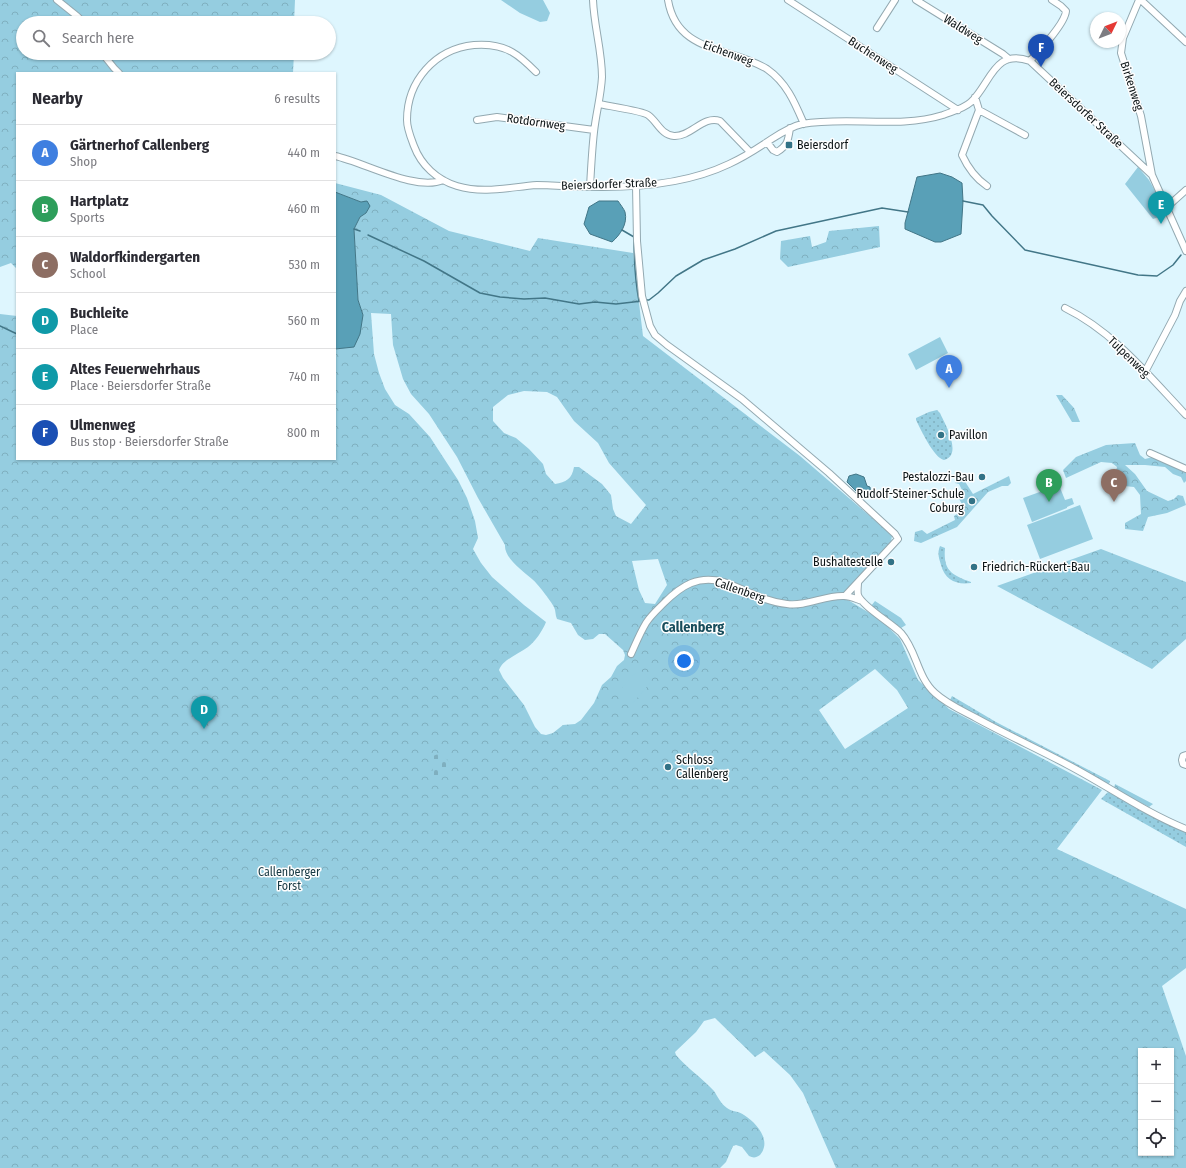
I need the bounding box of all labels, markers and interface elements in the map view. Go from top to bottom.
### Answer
street label: Waldweg [941,12,985,47]
north arrow [1090,12,1126,48]
search box [16,16,336,60]
icon: search [30,27,52,49]
text: Search here [62,29,134,47]
street label: Buchenweg [846,34,901,76]
pin: F [1028,34,1054,67]
street label: Eichenweg [701,38,755,69]
street label: Birkenweg [1117,60,1147,113]
street label: Beiersdorfer Straße [1046,75,1126,151]
text: Nearby [32,88,83,109]
text: 6 results [274,91,320,106]
street label: Rotdornweg [506,111,567,133]
text: Gärtnerhof Callenberg [70,136,209,154]
place label: Beiersdorf [797,138,850,152]
marker: Beiersdorf [784,140,794,150]
text: A [41,145,49,160]
text: 440 m [288,145,320,160]
text: Shop [70,154,97,169]
street label: Beiersdorfer Straße [561,175,657,193]
pin: E [1148,191,1174,224]
text: Hartplatz [70,192,128,210]
text: B [41,201,49,216]
text: 460 m [287,201,320,216]
text: Sports [70,210,105,225]
text: Waldorfkindergarten [70,248,200,266]
text: C [42,257,48,272]
text: 530 m [288,257,320,272]
text: School [70,266,106,281]
text: Buchleite [70,304,129,322]
text: D [41,313,49,328]
text: 560 m [288,313,320,328]
text: Place [70,322,98,337]
street label: Tulpenweg [1105,334,1153,381]
pin: A [936,355,962,388]
text: Altes Feuerwehrhaus [70,360,200,378]
text: E [42,369,48,384]
text: 740 m [289,369,320,384]
text: Place · Beiersdorfer Straße [70,378,211,393]
text: Ulmenweg [70,416,135,434]
text: F [42,425,48,440]
text: 800 m [287,425,320,440]
place label: Pavillon [949,428,988,442]
marker: Pavillon [936,430,946,440]
text: Bus stop · Beiersdorfer Straße [70,434,229,449]
pin: B [1036,469,1062,502]
pin: C [1101,469,1127,502]
place label: Pestalozzi-Bau [902,470,974,484]
marker: Pestalozzi-Bau [977,472,987,482]
place label: Rudolf-Steiner-Schule Coburg [857,487,964,515]
marker: Rudolf-Steiner-Schule Coburg [967,496,977,506]
place label: Bushaltestelle [813,555,883,569]
marker: Bushaltestelle [886,557,896,567]
place label: Friedrich-Rückert-Bau [982,560,1090,574]
marker: Friedrich-Rückert-Bau [969,562,979,572]
street label: Callenberg [713,575,767,605]
district label: Callenberg [662,619,724,636]
your location [674,651,694,671]
pin: D [191,696,217,729]
place label: Schloss Callenberg [676,753,729,781]
marker: Schloss Callenberg [663,762,673,772]
park label: Callenberger Forst [258,865,321,893]
map controls [1138,1048,1174,1156]
button: + [1138,1048,1174,1084]
button: − [1138,1084,1174,1120]
button: locate [1138,1120,1174,1156]

